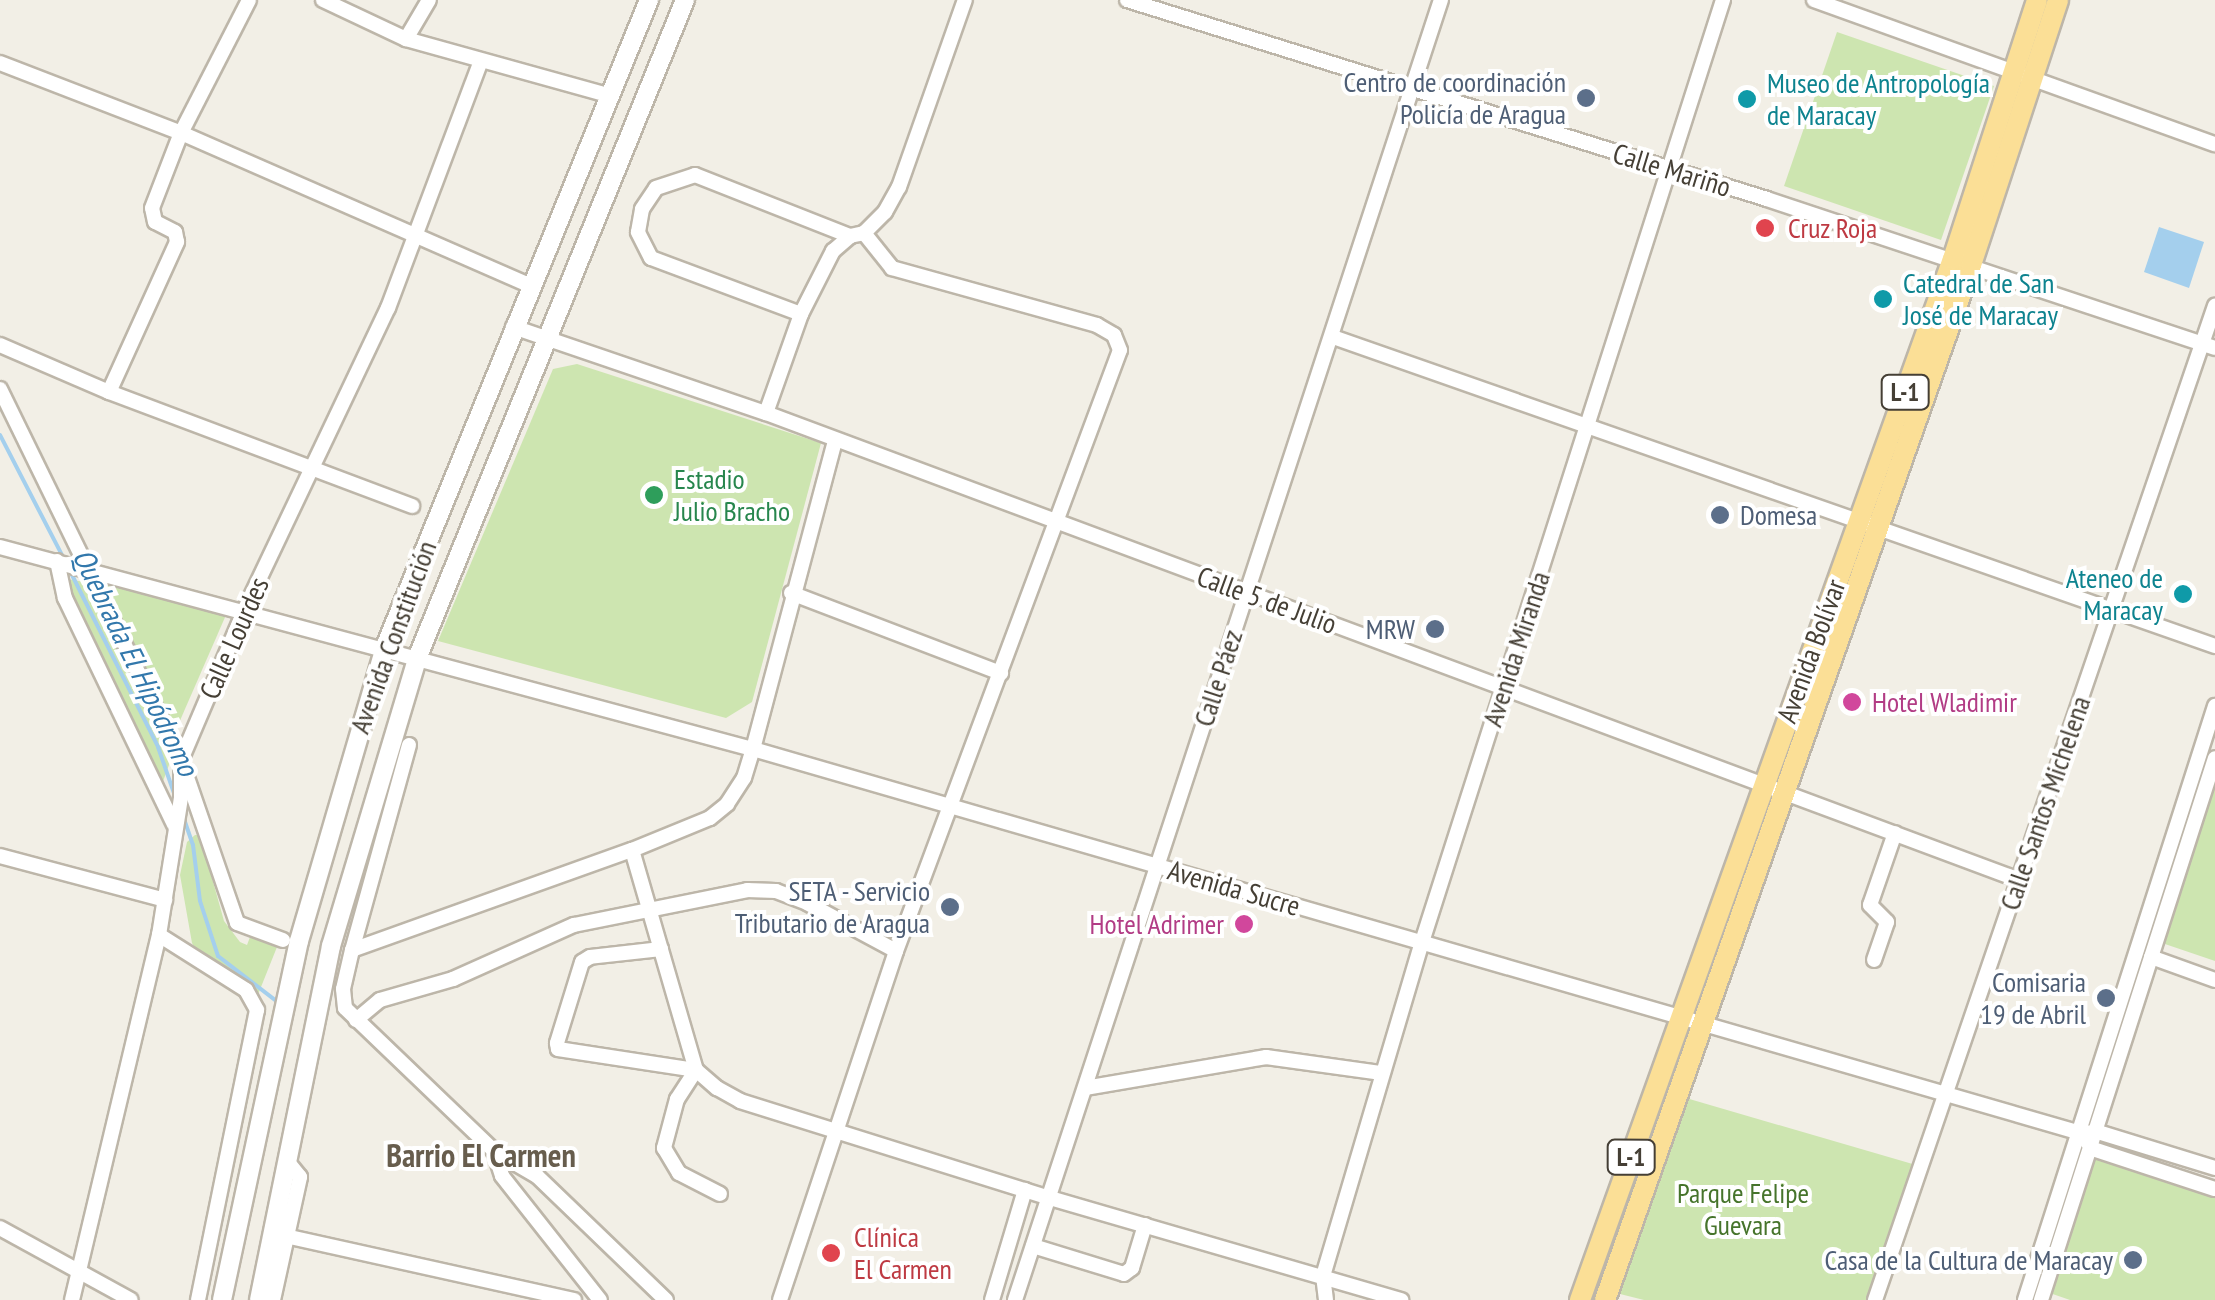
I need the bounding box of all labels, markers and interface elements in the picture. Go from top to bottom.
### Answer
place label: Centro de coordinación Policía de Aragua [1344,65,1566,131]
place label: Museo de Antropología de Maracay [1767,66,1991,132]
marker: Centro de coordinación Policía de Aragua [1575,87,1597,109]
marker: Museo de Antropología de Maracay [1736,88,1758,110]
street label: Calle Mariño [1609,136,1735,204]
place label: Cruz Roja [1788,211,1878,245]
marker: Cruz Roja [1752,215,1778,241]
place label: Catedral de San José de Maracay [1903,266,2058,332]
marker: Catedral de San José de Maracay [1872,288,1894,310]
road number: L-1 [1880,372,1930,412]
place label: Estadio Julio Bracho [674,462,790,528]
marker: Estadio Julio Bracho [643,484,665,506]
place label: Domesa [1740,498,1817,532]
marker: Domesa [1709,504,1731,526]
street label: Avenida Constitución [343,536,443,738]
water label: Quebrada El Hipódromo [65,543,207,781]
street label: Calle 5 de Julio [1193,559,1341,641]
place label: Ateneo de Maracay [2066,561,2163,627]
street label: Avenida Miranda [1475,567,1557,731]
street label: Calle Lourdes [192,572,276,704]
street label: Avenida Bolívar [1770,575,1852,727]
marker: Ateneo de Maracay [2172,583,2194,605]
place label: MRW [1366,612,1415,646]
marker: MRW [1424,618,1446,640]
street label: Calle Páez [1187,626,1249,730]
place label: Hotel Wladimir [1872,685,2017,719]
marker: Hotel Wladimir [1841,691,1863,713]
street label: Calle Santos Michelena [1993,692,2097,914]
street label: Avenida Sucre [1164,853,1304,923]
place label: SETA - Servicio Tributario de Aragua [734,874,930,940]
marker: SETA - Servicio Tributario de Aragua [939,896,961,918]
place label: Hotel Adrimer [1089,907,1224,941]
marker: Hotel Adrimer [1233,913,1255,935]
place label: Comisaria 19 de Abril [1980,965,2086,1031]
marker: Comisaria 19 de Abril [2095,987,2117,1009]
district label: Barrio El Carmen [386,1136,576,1174]
road number: L-1 [1606,1137,1656,1177]
park label: Parque Felipe Guevara [1677,1176,1809,1242]
place label: Clínica El Carmen [854,1220,952,1286]
marker: Clínica El Carmen [818,1240,844,1266]
place label: Casa de la Cultura de Maracay [1824,1243,2113,1277]
marker: Casa de la Cultura de Maracay [2122,1249,2144,1271]

